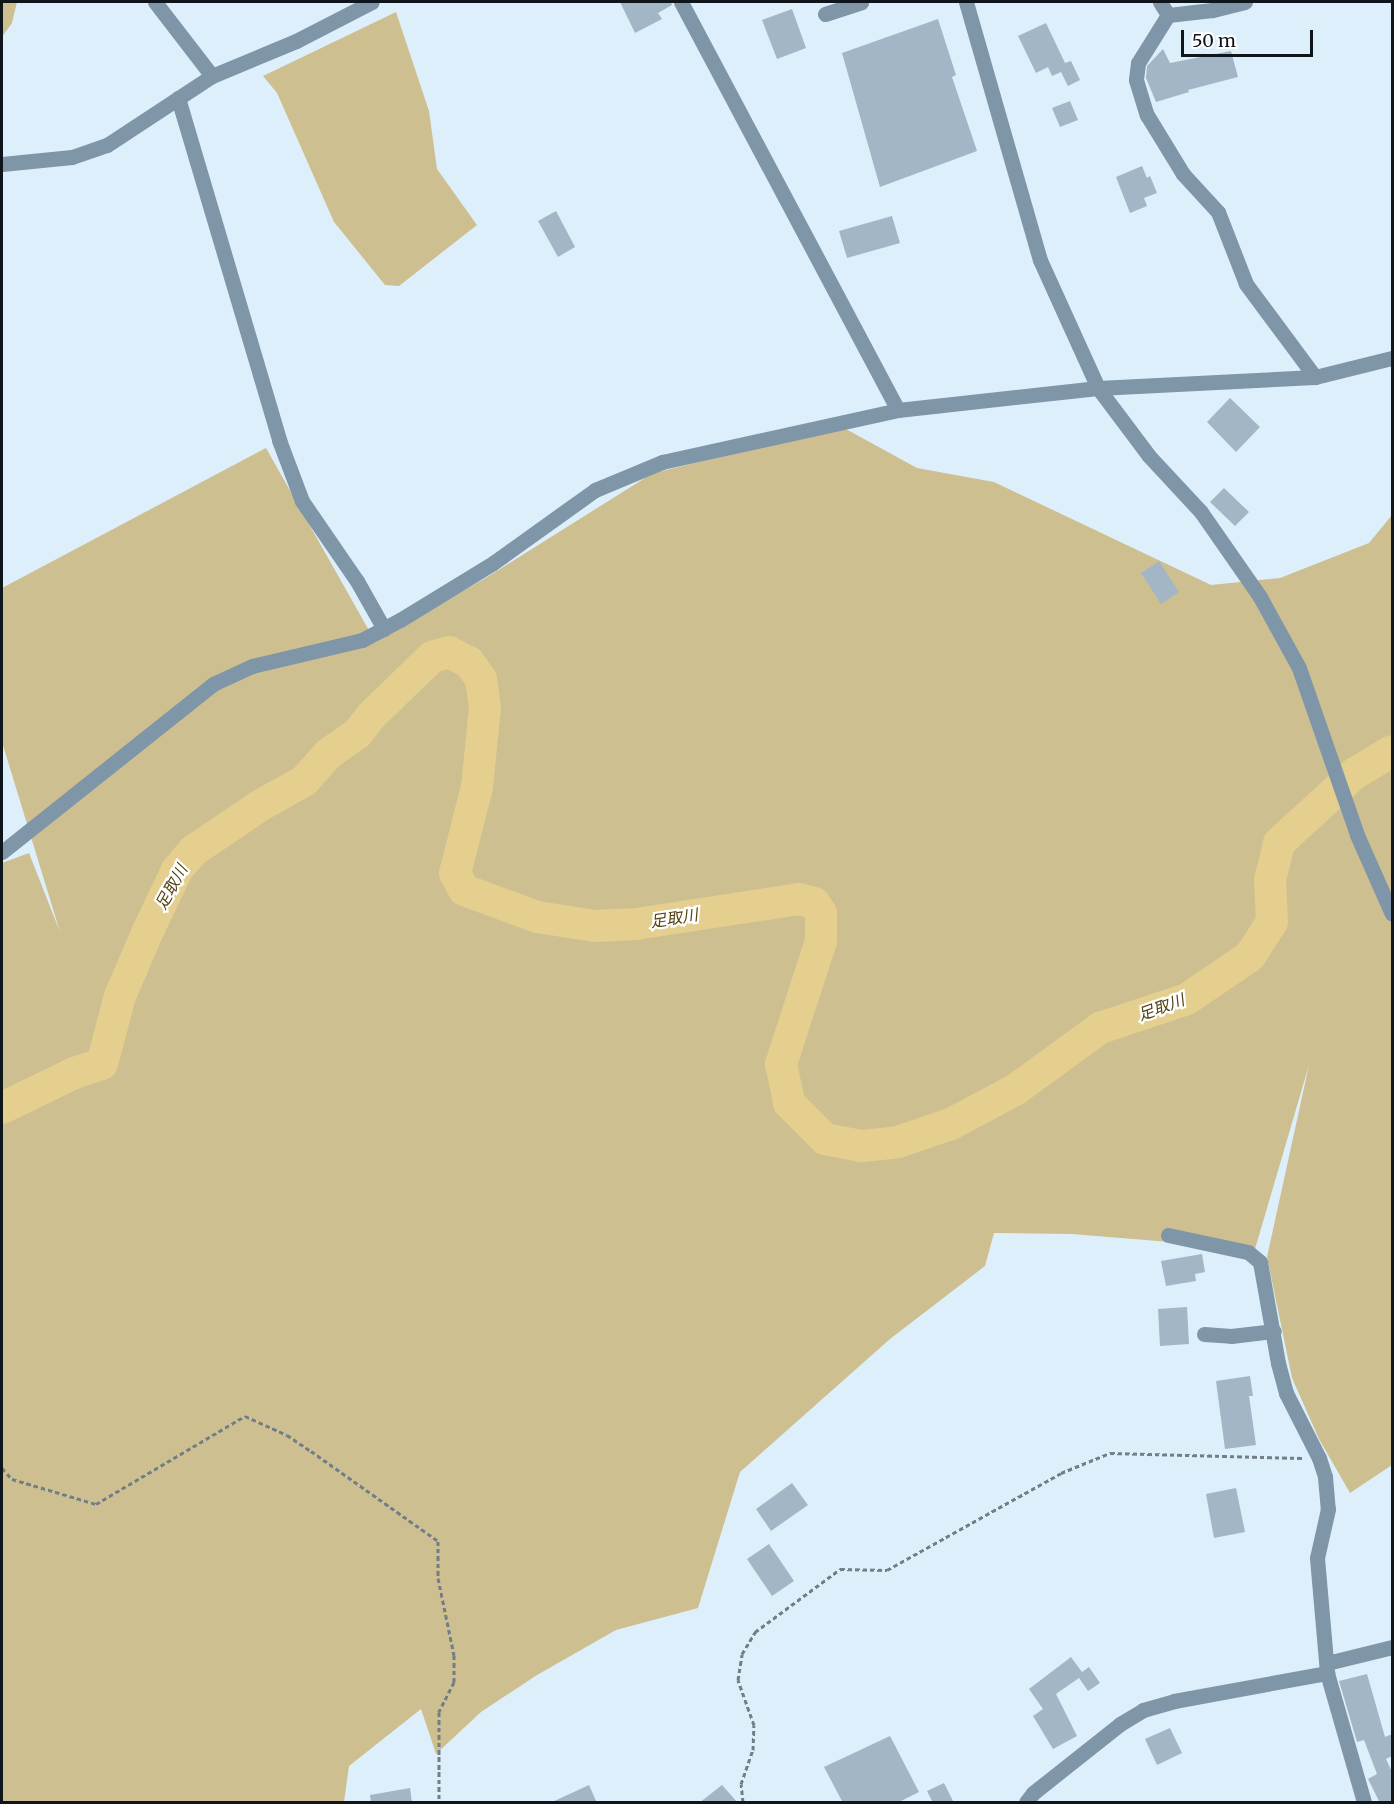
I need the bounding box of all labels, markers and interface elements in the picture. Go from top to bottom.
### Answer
scale bar [1184,18,1316,56]
text: 50 m [1192,29,1236,52]
water label: 足取川 [151,861,191,913]
water label: 足取川 [649,905,699,931]
water label: 足取川 [1135,990,1187,1024]

